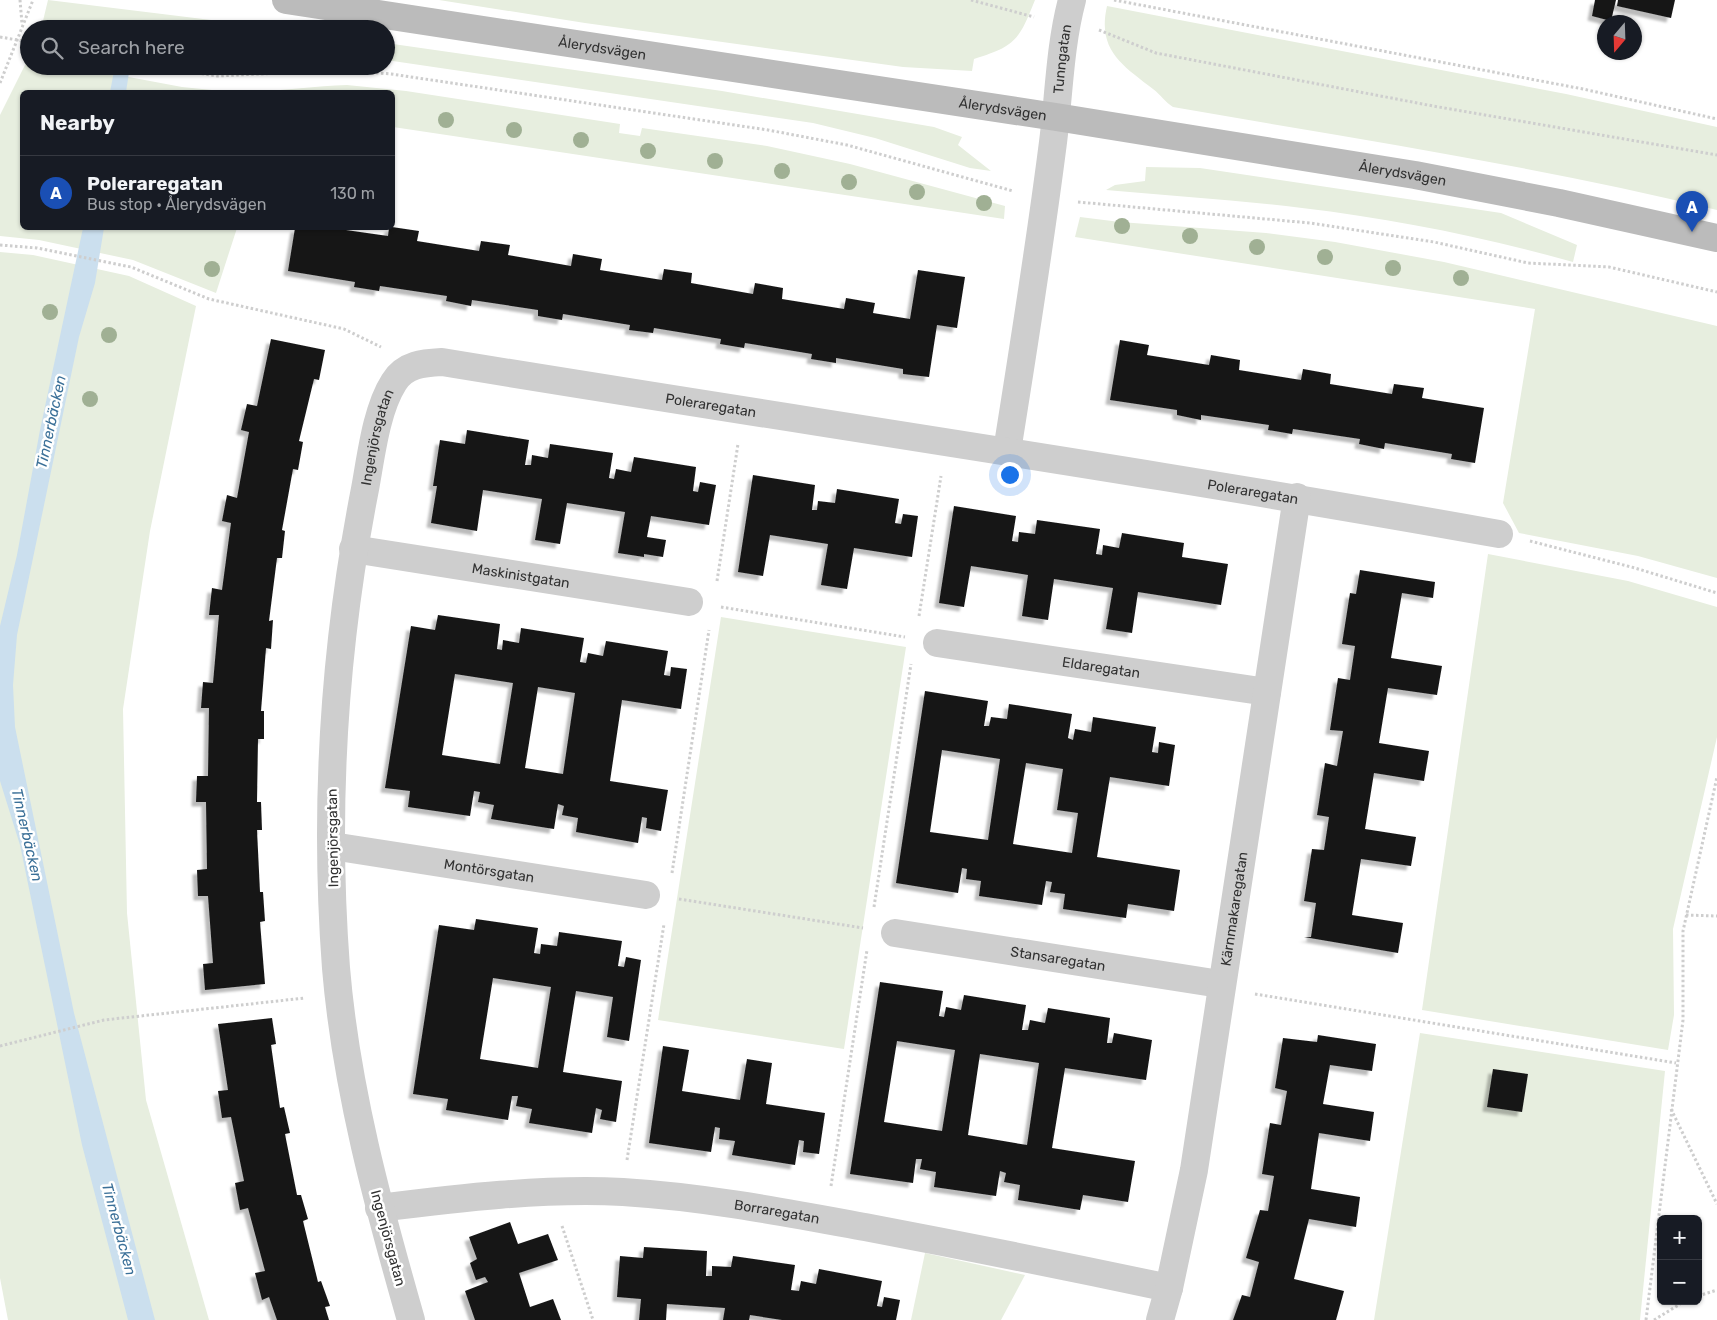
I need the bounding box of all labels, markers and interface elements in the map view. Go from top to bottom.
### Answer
north arrow [1597,15,1642,60]
search box [20,20,395,75]
street label: Tunngatan [1049,23,1075,95]
street label: Ålerydsvägen [557,32,647,63]
icon: search [38,34,66,62]
text: Search here [78,36,185,59]
street label: Ålerydsvägen [958,93,1048,124]
text: Nearby [40,110,115,135]
street label: Ålerydsvägen [1358,157,1448,189]
text: Poleraregatan [87,172,223,195]
text: A [50,184,62,203]
text: 130 m [330,184,375,203]
pin: A [1676,191,1708,232]
text: Bus stop · Ålerydsvägen [87,195,266,214]
water label: Tinnerbäcken [32,374,70,470]
street label: Ingenjörsgatan [357,386,397,487]
street label: Poleraregatan [664,390,758,421]
your location [997,462,1023,488]
street label: Poleraregatan [1206,476,1300,508]
street label: Maskinistgatan [471,559,571,592]
street label: Eldaregatan [1061,653,1141,682]
water label: Tinnerbäcken [8,787,46,883]
street label: Ingenjörsgatan [324,788,342,888]
street label: Kärnmakaregatan [1217,850,1251,967]
street label: Montörsgatan [443,855,536,886]
street label: Stansaregatan [1009,943,1107,974]
water label: Tinnerbäcken [98,1181,140,1277]
street label: Ingenjörsgatan [367,1188,409,1288]
street label: Borraregatan [733,1196,821,1227]
map controls [1657,1215,1702,1305]
button: + [1657,1215,1702,1260]
button: − [1657,1260,1702,1305]

